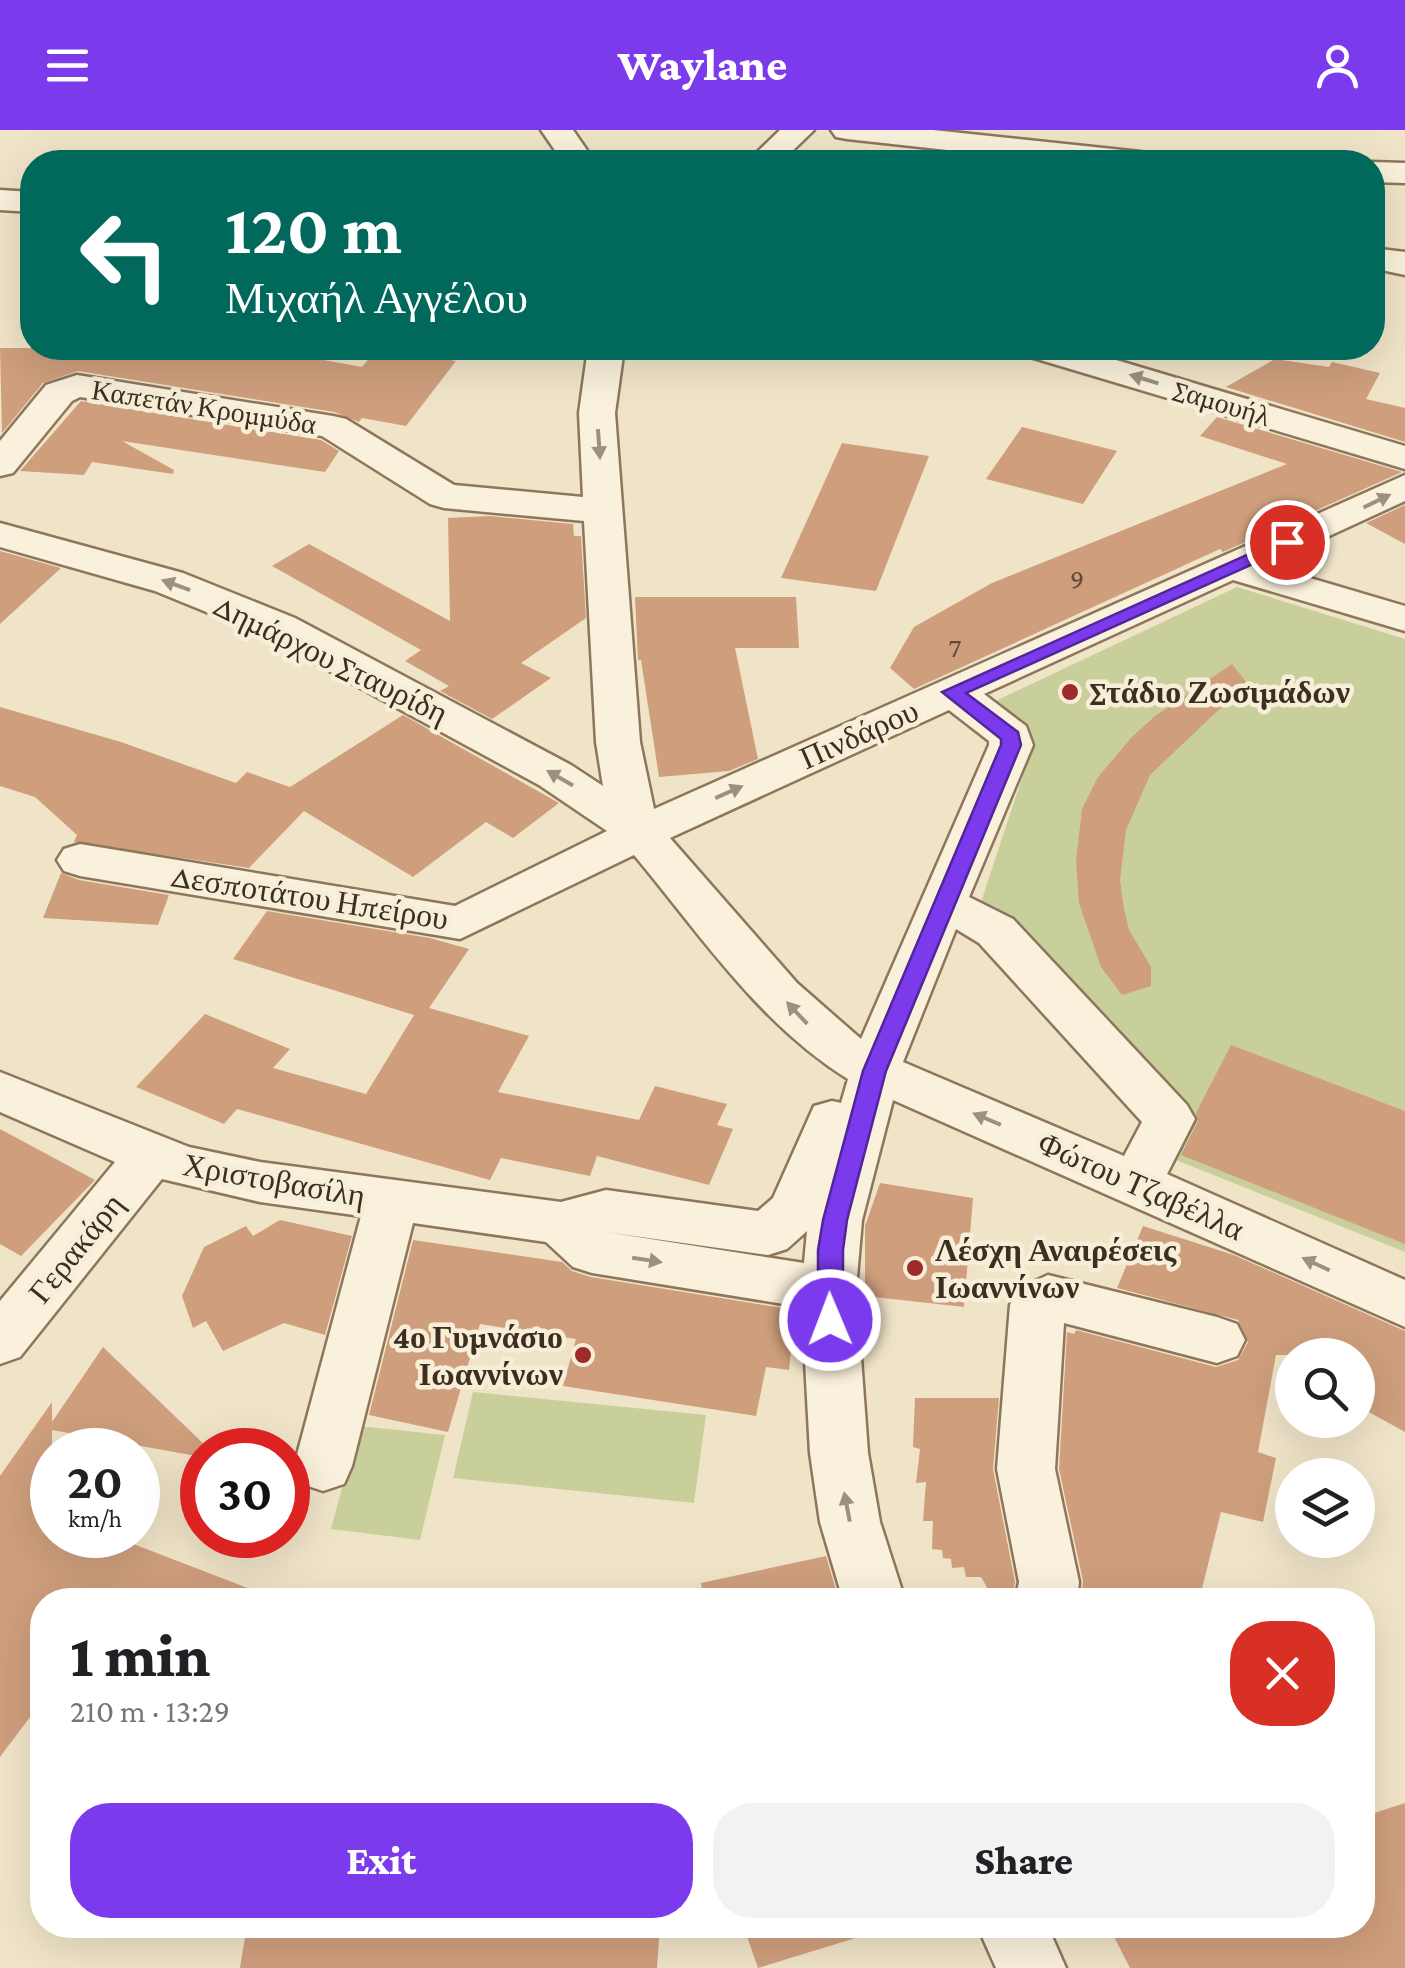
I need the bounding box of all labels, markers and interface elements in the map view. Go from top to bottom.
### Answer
icon: menu [40,38,95,93]
icon: person [1310,38,1365,93]
text: Waylane [618,40,787,90]
icon: left [60,190,190,320]
text: 120 m [225,190,402,268]
text: Μιχαήλ Αγγέλου [225,273,528,323]
one-way arrow [1128,371,1159,386]
street label: Καπετάν Κρομμύδα [90,374,319,440]
street label: Σαμουήλ [1170,374,1274,432]
one-way arrow [591,428,607,460]
one-way arrow [1363,492,1392,509]
pin [1245,500,1330,585]
icon: arrive [1260,515,1315,570]
house number: 9 [1070,563,1084,594]
one-way arrow [161,577,191,592]
street label: Δημάρχου Σταυρίδη [208,587,454,731]
house number: 7 [949,632,962,663]
place label: Στάδιο Ζωσιμάδων [1090,674,1350,710]
marker: Στάδιο Ζωσιμάδων [1059,681,1081,703]
street label: Πινδάρου [794,692,924,776]
one-way arrow [546,770,574,787]
one-way arrow [715,784,744,801]
street label: Δεσποτάτου Ηπείρου [169,857,451,937]
one-way arrow [786,1002,809,1026]
one-way arrow [972,1111,1002,1127]
street label: Φώτου Τζαβέλλα [1033,1125,1250,1247]
street label: Χριστοβασίλη [180,1146,368,1214]
street label: Γερακάρη [21,1186,131,1310]
place label: Λέσχη Αναιρέσεις Ιωαννίνων [935,1232,1177,1305]
one-way arrow [632,1253,663,1268]
one-way arrow [1301,1256,1330,1273]
marker: Λέσχη Αναιρέσεις Ιωαννίνων [904,1257,926,1279]
position arrow [778,1268,882,1372]
place label: 4ο Γυμνάσιο Ιωαννίνων [393,1319,563,1392]
map controls [1275,1338,1375,1558]
button: search [1275,1338,1375,1438]
marker: 4ο Γυμνάσιο Ιωαννίνων [572,1344,594,1366]
speed limit sign: 30 [180,1428,310,1558]
text: 20 [67,1453,123,1509]
button: layers [1275,1458,1375,1558]
one-way arrow [839,1490,854,1522]
text: km/h [68,1505,122,1532]
button: close [1230,1621,1335,1726]
text: 1 min [70,1622,210,1689]
text: 210 m · 13:29 [70,1693,230,1729]
button: Exit [70,1803,693,1918]
button: Share [713,1803,1335,1918]

